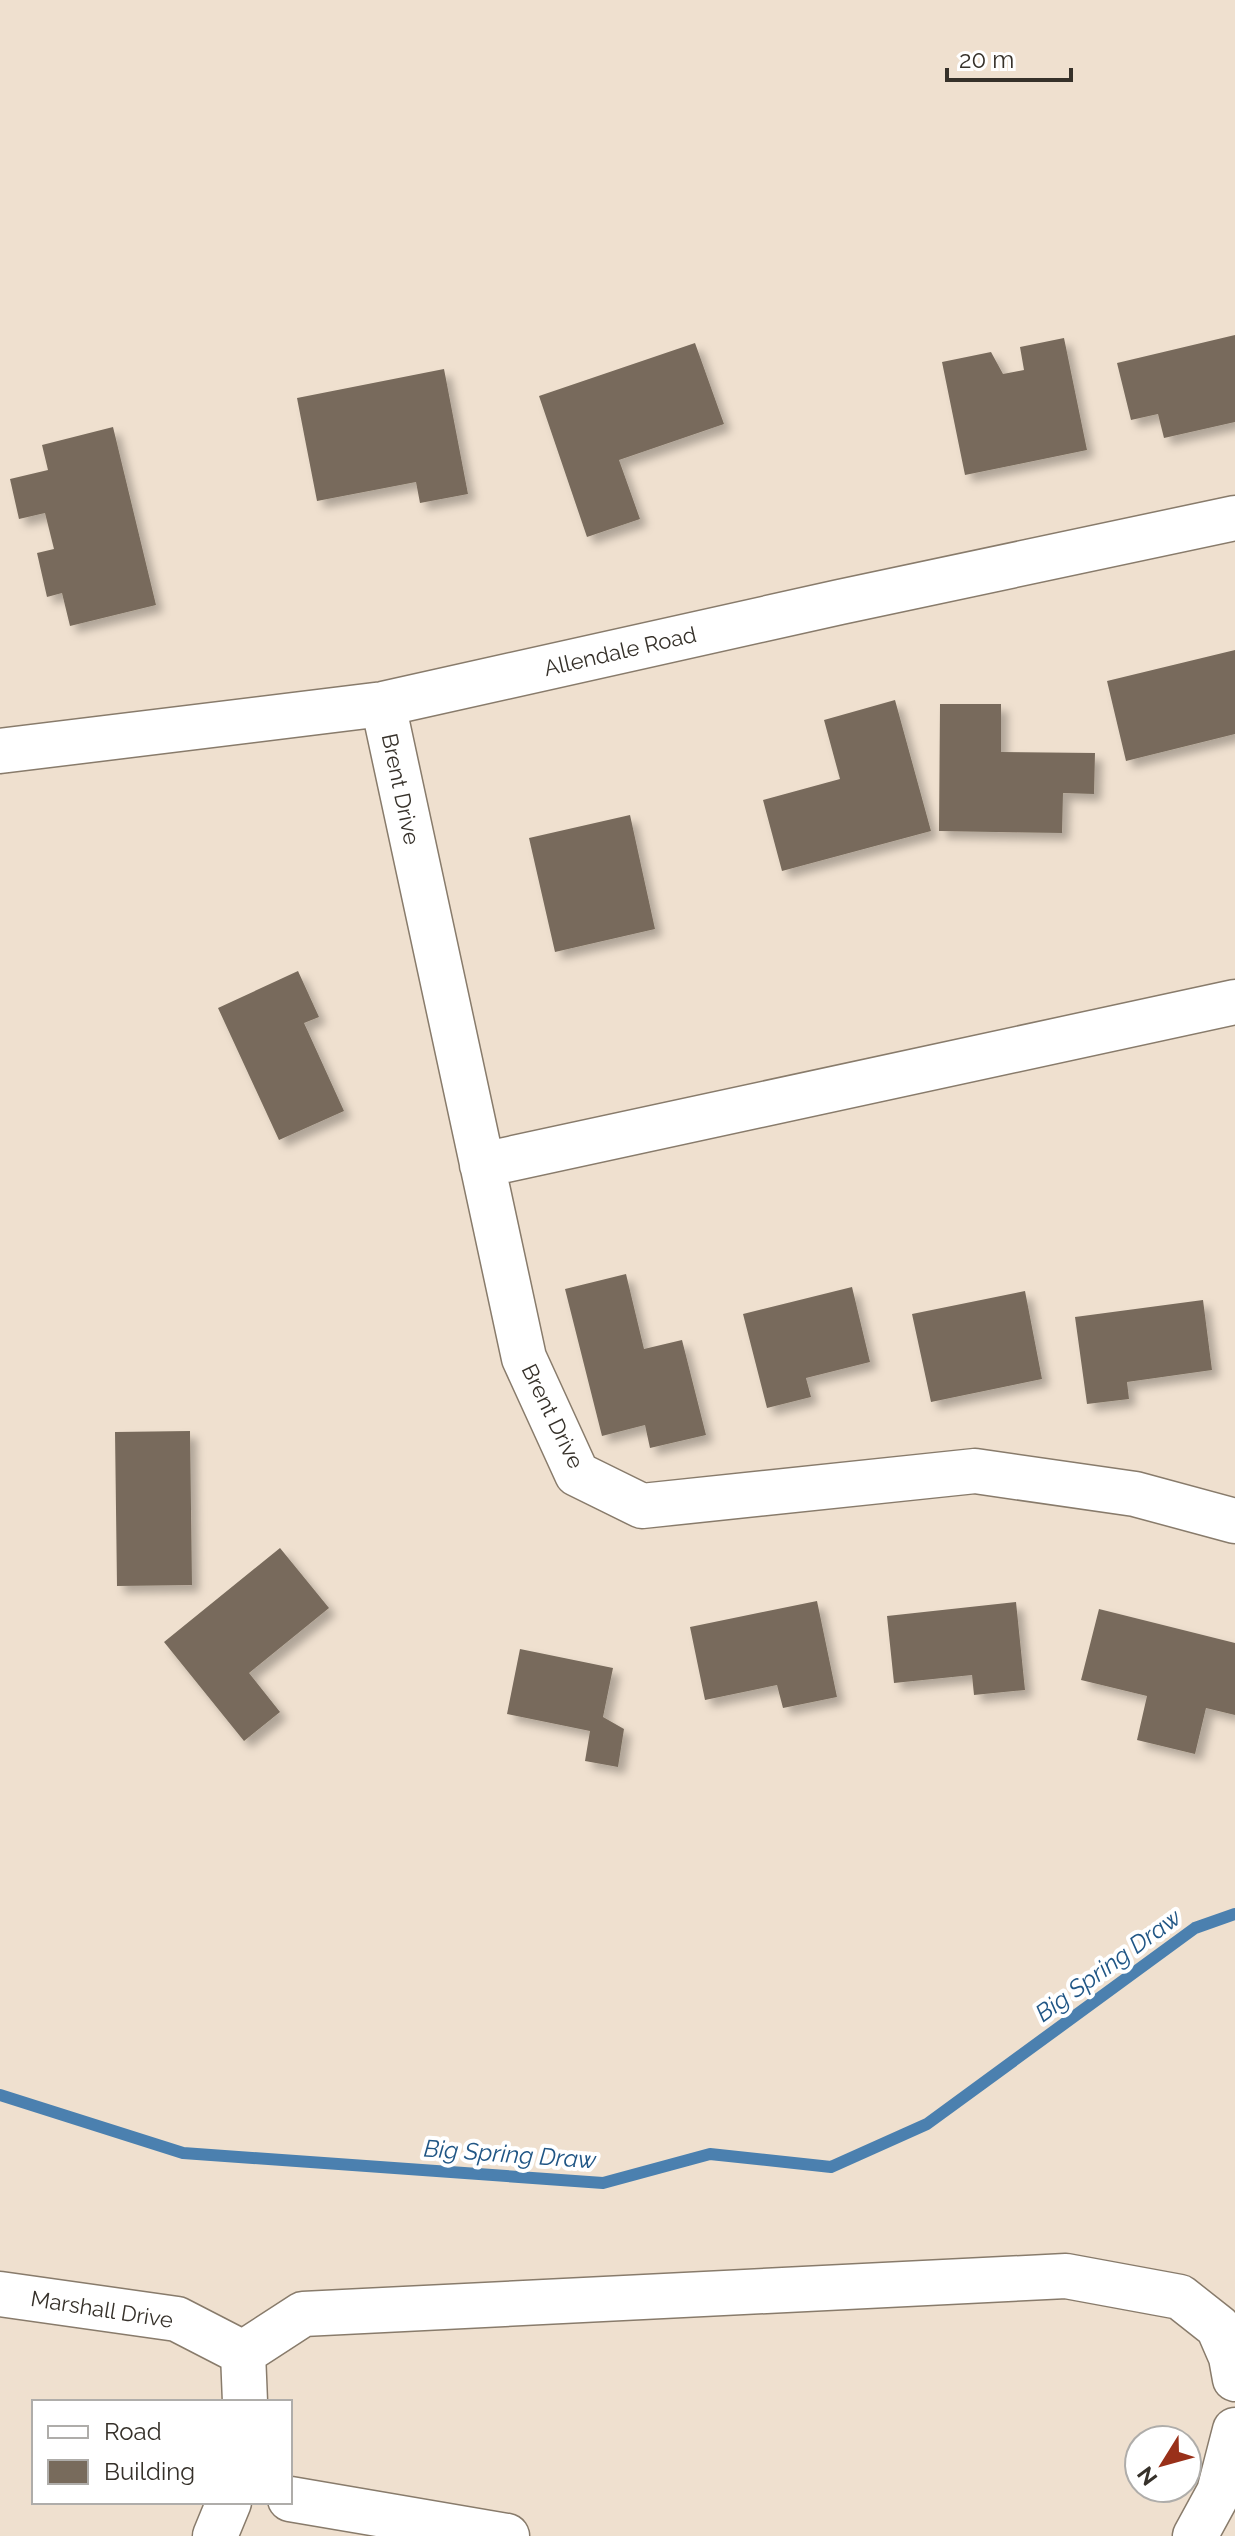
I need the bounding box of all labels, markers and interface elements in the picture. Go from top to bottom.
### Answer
scale bar [947,32,1071,82]
text: 20 m [959,45,1014,74]
street label: Allendale Road [541,621,699,681]
street label: Brent Drive [377,731,425,847]
street label: Brent Drive [517,1359,590,1473]
water label: Big Spring Draw [1030,1902,1187,2028]
water label: Big Spring Draw [423,2134,598,2175]
street label: Marshall Drive [29,2285,175,2333]
legend [32,2400,292,2504]
text: Road [104,2417,162,2446]
north arrow [1123,2424,1203,2504]
text: Building [104,2457,195,2486]
text: N [1132,2462,1162,2491]

